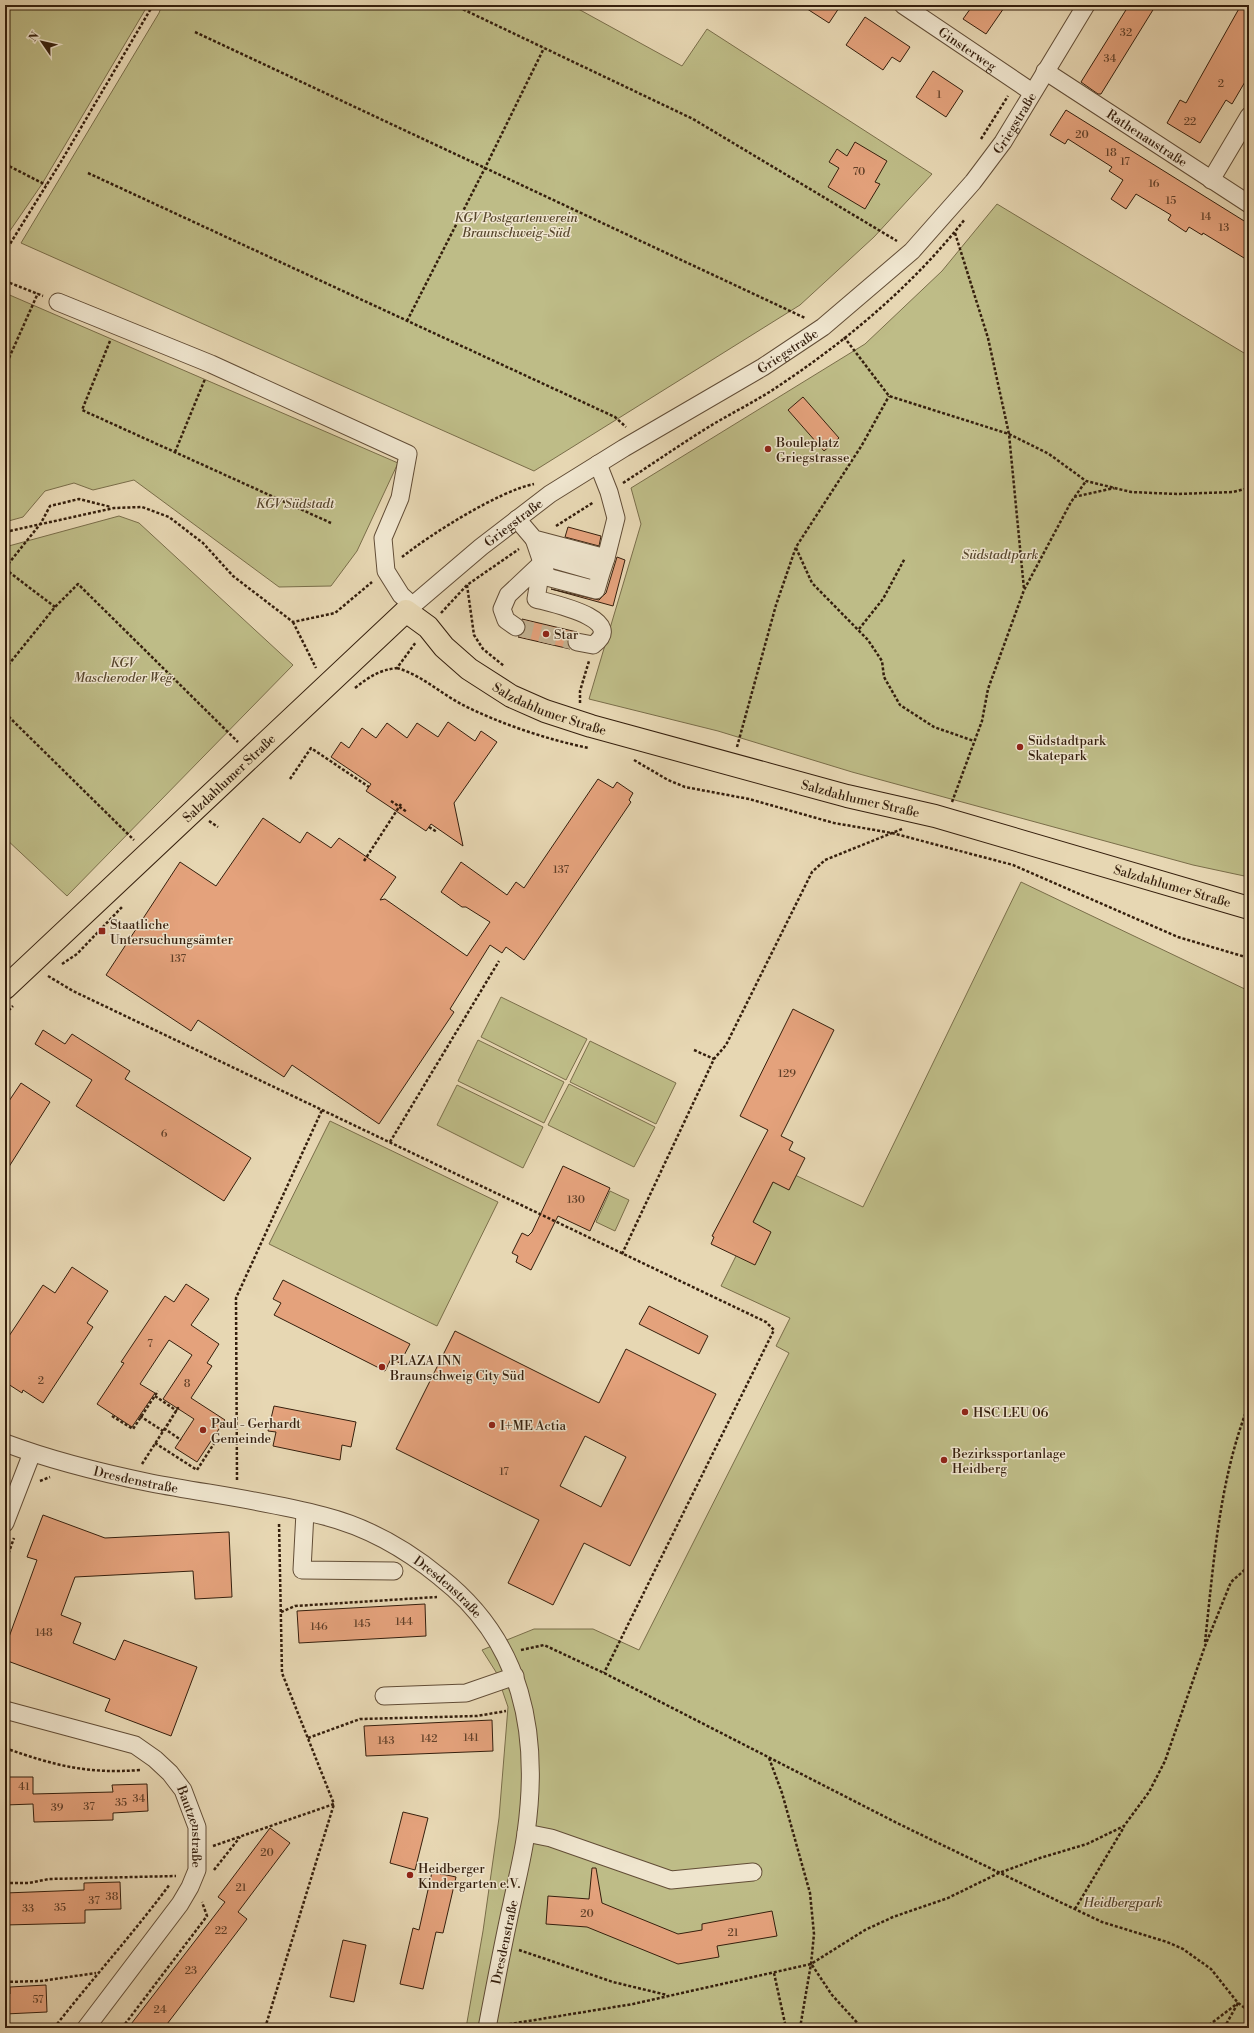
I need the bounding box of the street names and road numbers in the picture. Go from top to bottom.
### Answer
street label: Ginsterweg [935,24,1000,75]
street label: Griegstraße [990,89,1040,158]
street label: Rathenaustraße [1103,106,1190,171]
street label: Griegstraße [755,325,822,377]
street label: Griegstraße [481,495,546,551]
street label: Salzdahlumer Straße [489,679,608,739]
street label: Salzdahlumer Straße [180,731,279,826]
street label: Salzdahlumer Straße [799,777,922,821]
street label: Salzdahlumer Straße [1112,862,1233,911]
street label: Dresdenstraße [92,1463,180,1497]
street label: Dresdenstraße [410,1553,485,1622]
street label: Bautzenstraße [173,1783,204,1868]
street label: Dresdenstraße [488,1898,522,1986]

